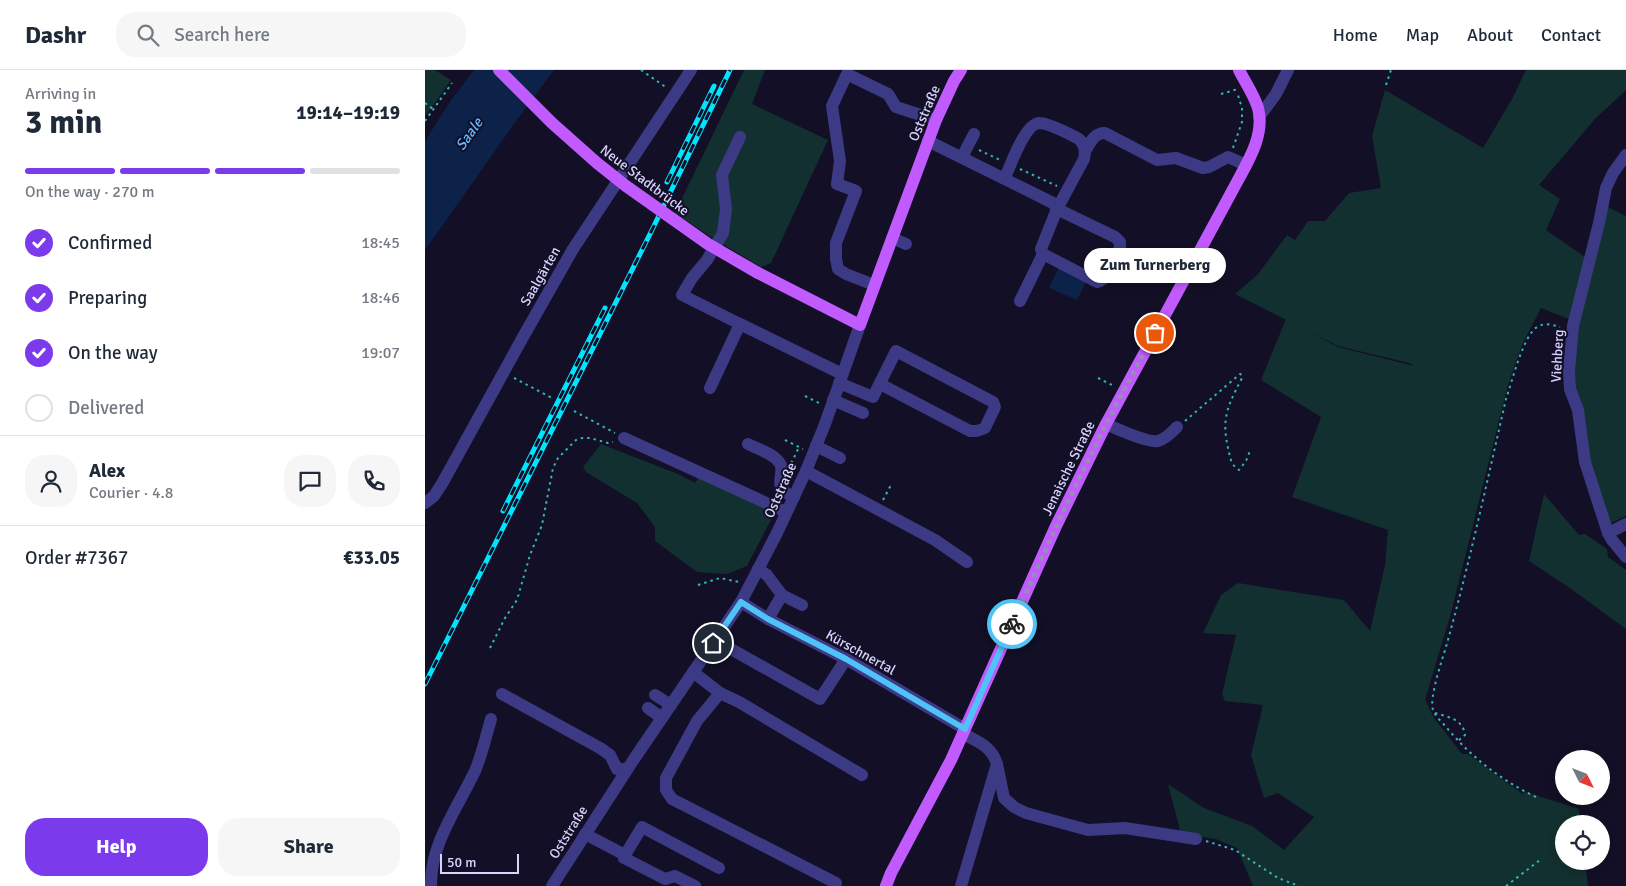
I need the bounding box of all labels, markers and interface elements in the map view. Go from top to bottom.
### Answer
search box [116,12,466,57]
text: Dashr [25,20,86,50]
icon: search [134,21,162,49]
text: Search here [174,23,270,47]
text: Home [1333,24,1378,46]
text: Map [1406,24,1439,46]
text: About [1467,24,1513,46]
text: Contact [1541,24,1601,46]
street label: Oststraße [905,83,944,144]
text: Arriving in [25,84,96,104]
text: 19:14–19:19 [296,101,400,125]
text: 3 min [25,103,102,142]
water label: Saale [452,113,487,154]
street label: Neue Stadtbrücke [597,141,692,219]
text: On the way · 270 m [25,182,155,202]
icon: check [25,229,53,257]
text: Confirmed [68,231,152,255]
text: 18:45 [361,233,400,253]
street label: Saalgärten [517,244,564,309]
callout: Zum Turnerberg [1084,248,1226,283]
text: Zum Turnerberg [1100,255,1210,275]
icon: check [25,284,53,312]
text: Preparing [68,286,147,310]
text: 18:46 [361,288,400,308]
pin [1134,312,1176,354]
icon: bag [1141,319,1169,347]
street label: Viehberg [1548,329,1567,383]
icon: check [25,339,53,367]
text: On the way [68,341,158,365]
text: 19:07 [361,343,400,363]
text: Delivered [68,396,144,420]
street label: Jenaische Straße [1038,418,1099,518]
button: person [25,455,77,507]
button: chat [284,455,336,507]
button: phone [348,455,400,507]
text: Alex [89,459,125,483]
street label: Oststraße [761,460,800,521]
text: Courier · 4.8 [89,483,173,503]
text: Order #7367 [25,546,128,570]
text: €33.05 [343,546,400,570]
courier [987,599,1037,649]
icon: bike [998,610,1026,638]
pin [692,622,734,664]
street label: Kürschnertal [823,626,899,679]
icon: home [699,629,727,657]
north arrow [1555,750,1610,805]
map controls [1555,750,1610,870]
street label: Oststraße [546,803,591,862]
button: locate [1555,815,1610,870]
button: Help [25,818,208,876]
button: Share [218,818,400,876]
scale bar [440,851,519,874]
text: 50 m [447,854,476,871]

